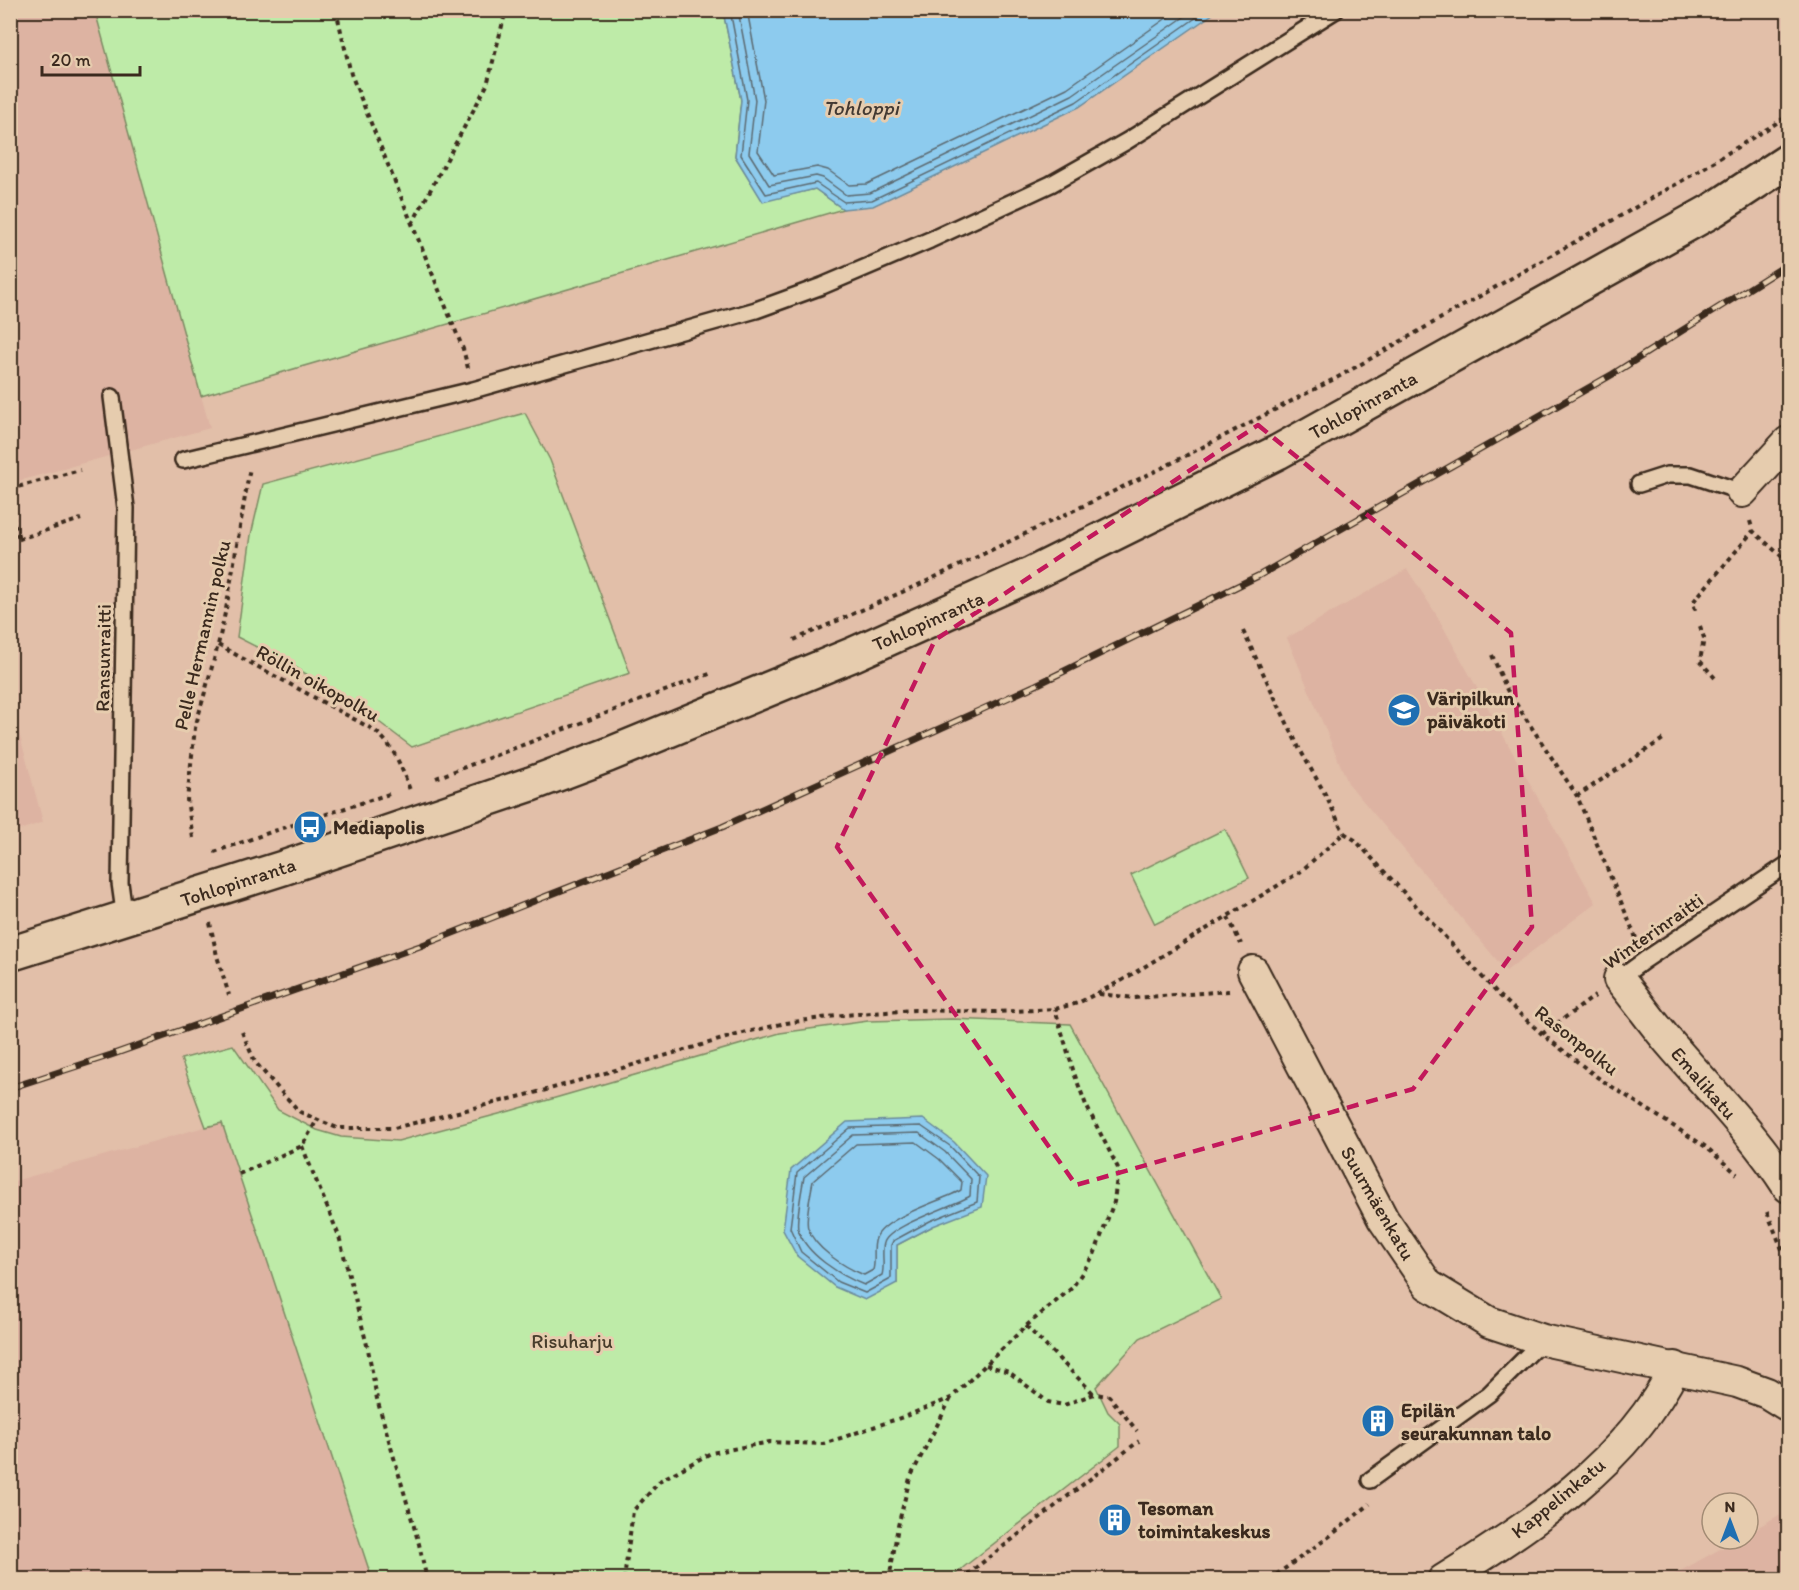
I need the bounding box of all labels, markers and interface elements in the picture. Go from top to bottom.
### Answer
scale bar [42,39,140,77]
text: 20 m [51,49,91,71]
water label: Tohloppi [823,95,902,120]
street label: Tohlopinranta [1305,365,1421,445]
street label: Pelle Hermannin polku [168,538,236,732]
street label: Tohlopinranta [868,586,988,656]
street label: Ransunraitti [90,604,116,712]
street label: Röllin oikopolku [252,639,384,727]
place label: Väripilkun päiväkoti [1426,686,1515,734]
school or university icon: Väripilkun päiväkoti [1386,692,1422,728]
bus stop icon: Mediapolis [292,809,328,845]
place label: Mediapolis [333,815,425,840]
street label: Tohlopinranta [177,852,299,912]
street label: Winterinraitti [1598,888,1708,974]
street label: Rasonpolku [1530,1000,1624,1080]
street label: Emalikatu [1666,1042,1742,1124]
street label: Suurmäenkatu [1336,1142,1420,1264]
park label: Risuharju [531,1329,613,1353]
place label: Epilän seurakunnan talo [1401,1398,1551,1445]
building icon: Epilän seurakunnan talo [1360,1403,1396,1439]
street label: Kappelinkatu [1506,1453,1610,1543]
north arrow [1700,1491,1760,1551]
place label: Tesoman toimintakeskus [1137,1496,1270,1543]
text: N [1725,1497,1735,1516]
building icon: Tesoman toimintakeskus [1097,1502,1133,1538]

